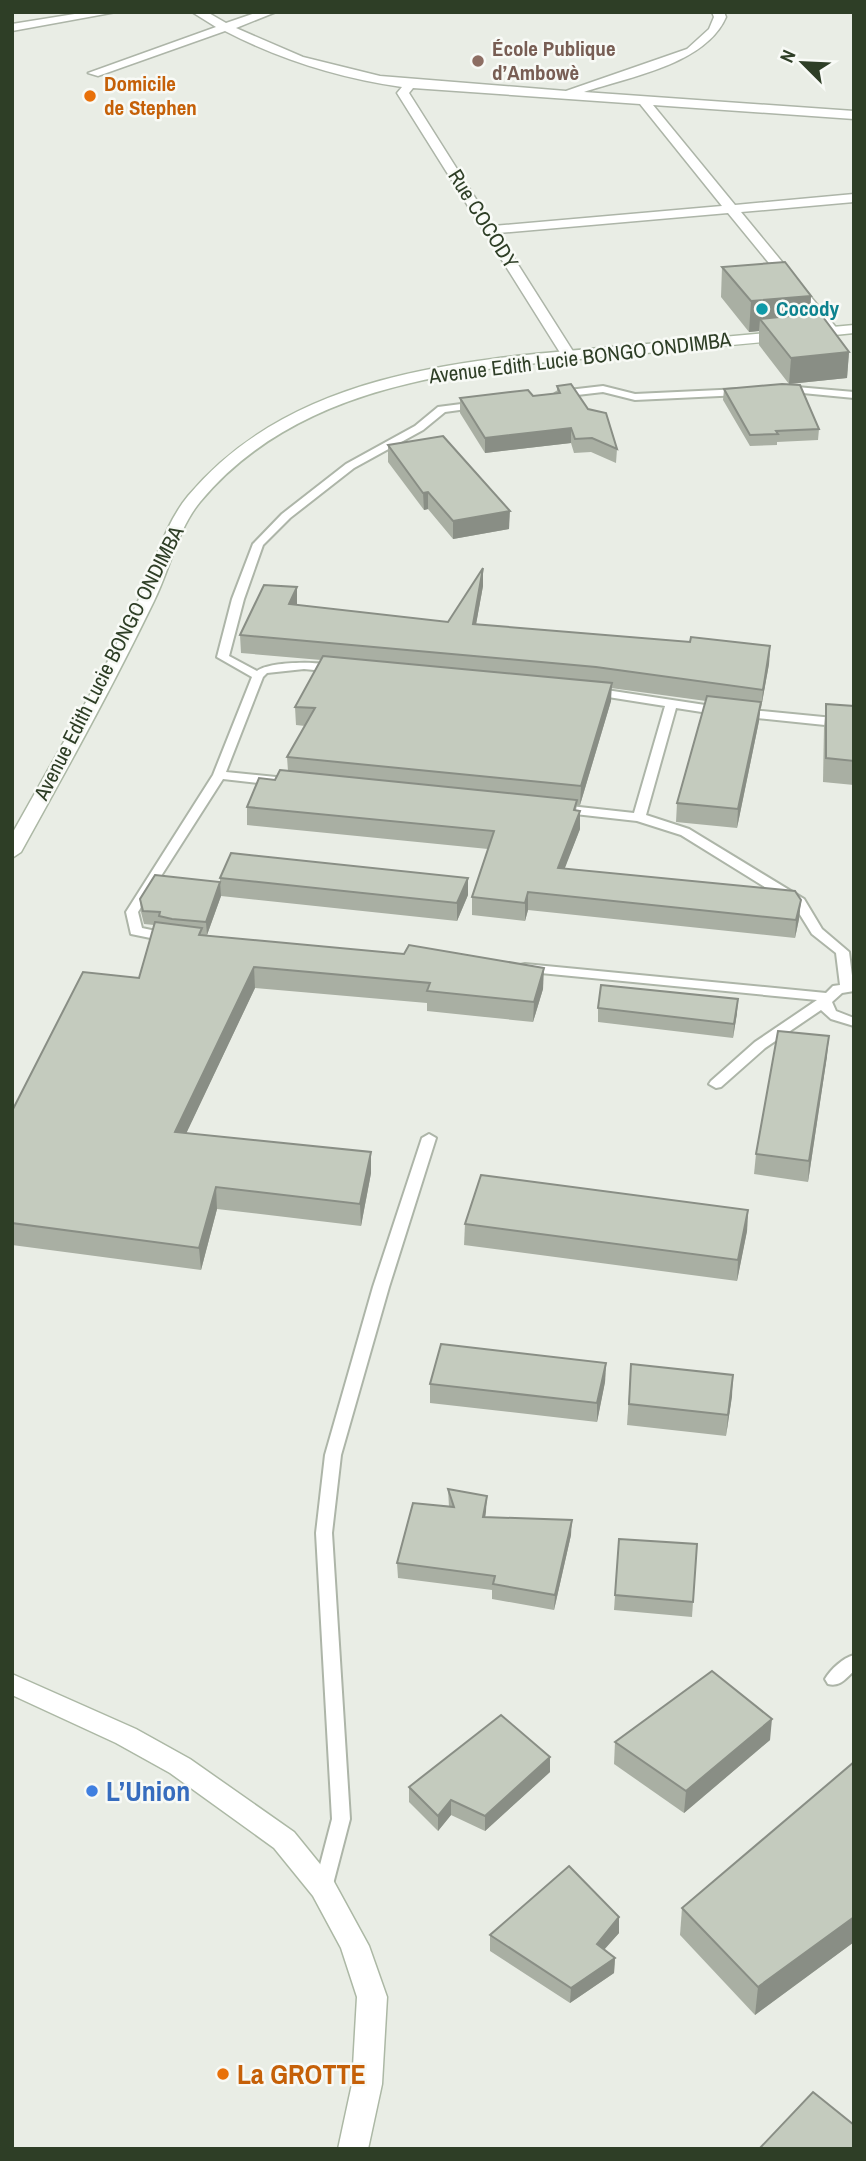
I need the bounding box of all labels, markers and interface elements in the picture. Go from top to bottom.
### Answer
north arrow [768,28,838,98]
place label: École Publique d’Ambowè [492,34,615,87]
text: N [773,46,802,67]
marker: École Publique d’Ambowè [470,53,486,69]
place label: Domicile de Stephen [104,69,197,122]
marker: Domicile de Stephen [82,88,98,104]
street label: Rue COCODY [441,164,526,274]
place label: Cocody [776,294,840,323]
marker: Cocody [754,301,770,317]
street label: Avenue Edith Lucie BONGO ONDIMBA [426,325,733,391]
street label: Avenue Edith Lucie BONGO ONDIMBA [26,520,191,806]
place label: L’Union [106,1772,190,1810]
marker: L’Union [84,1783,100,1799]
place label: La GROTTE [237,2055,366,2093]
marker: La GROTTE [215,2066,231,2082]

